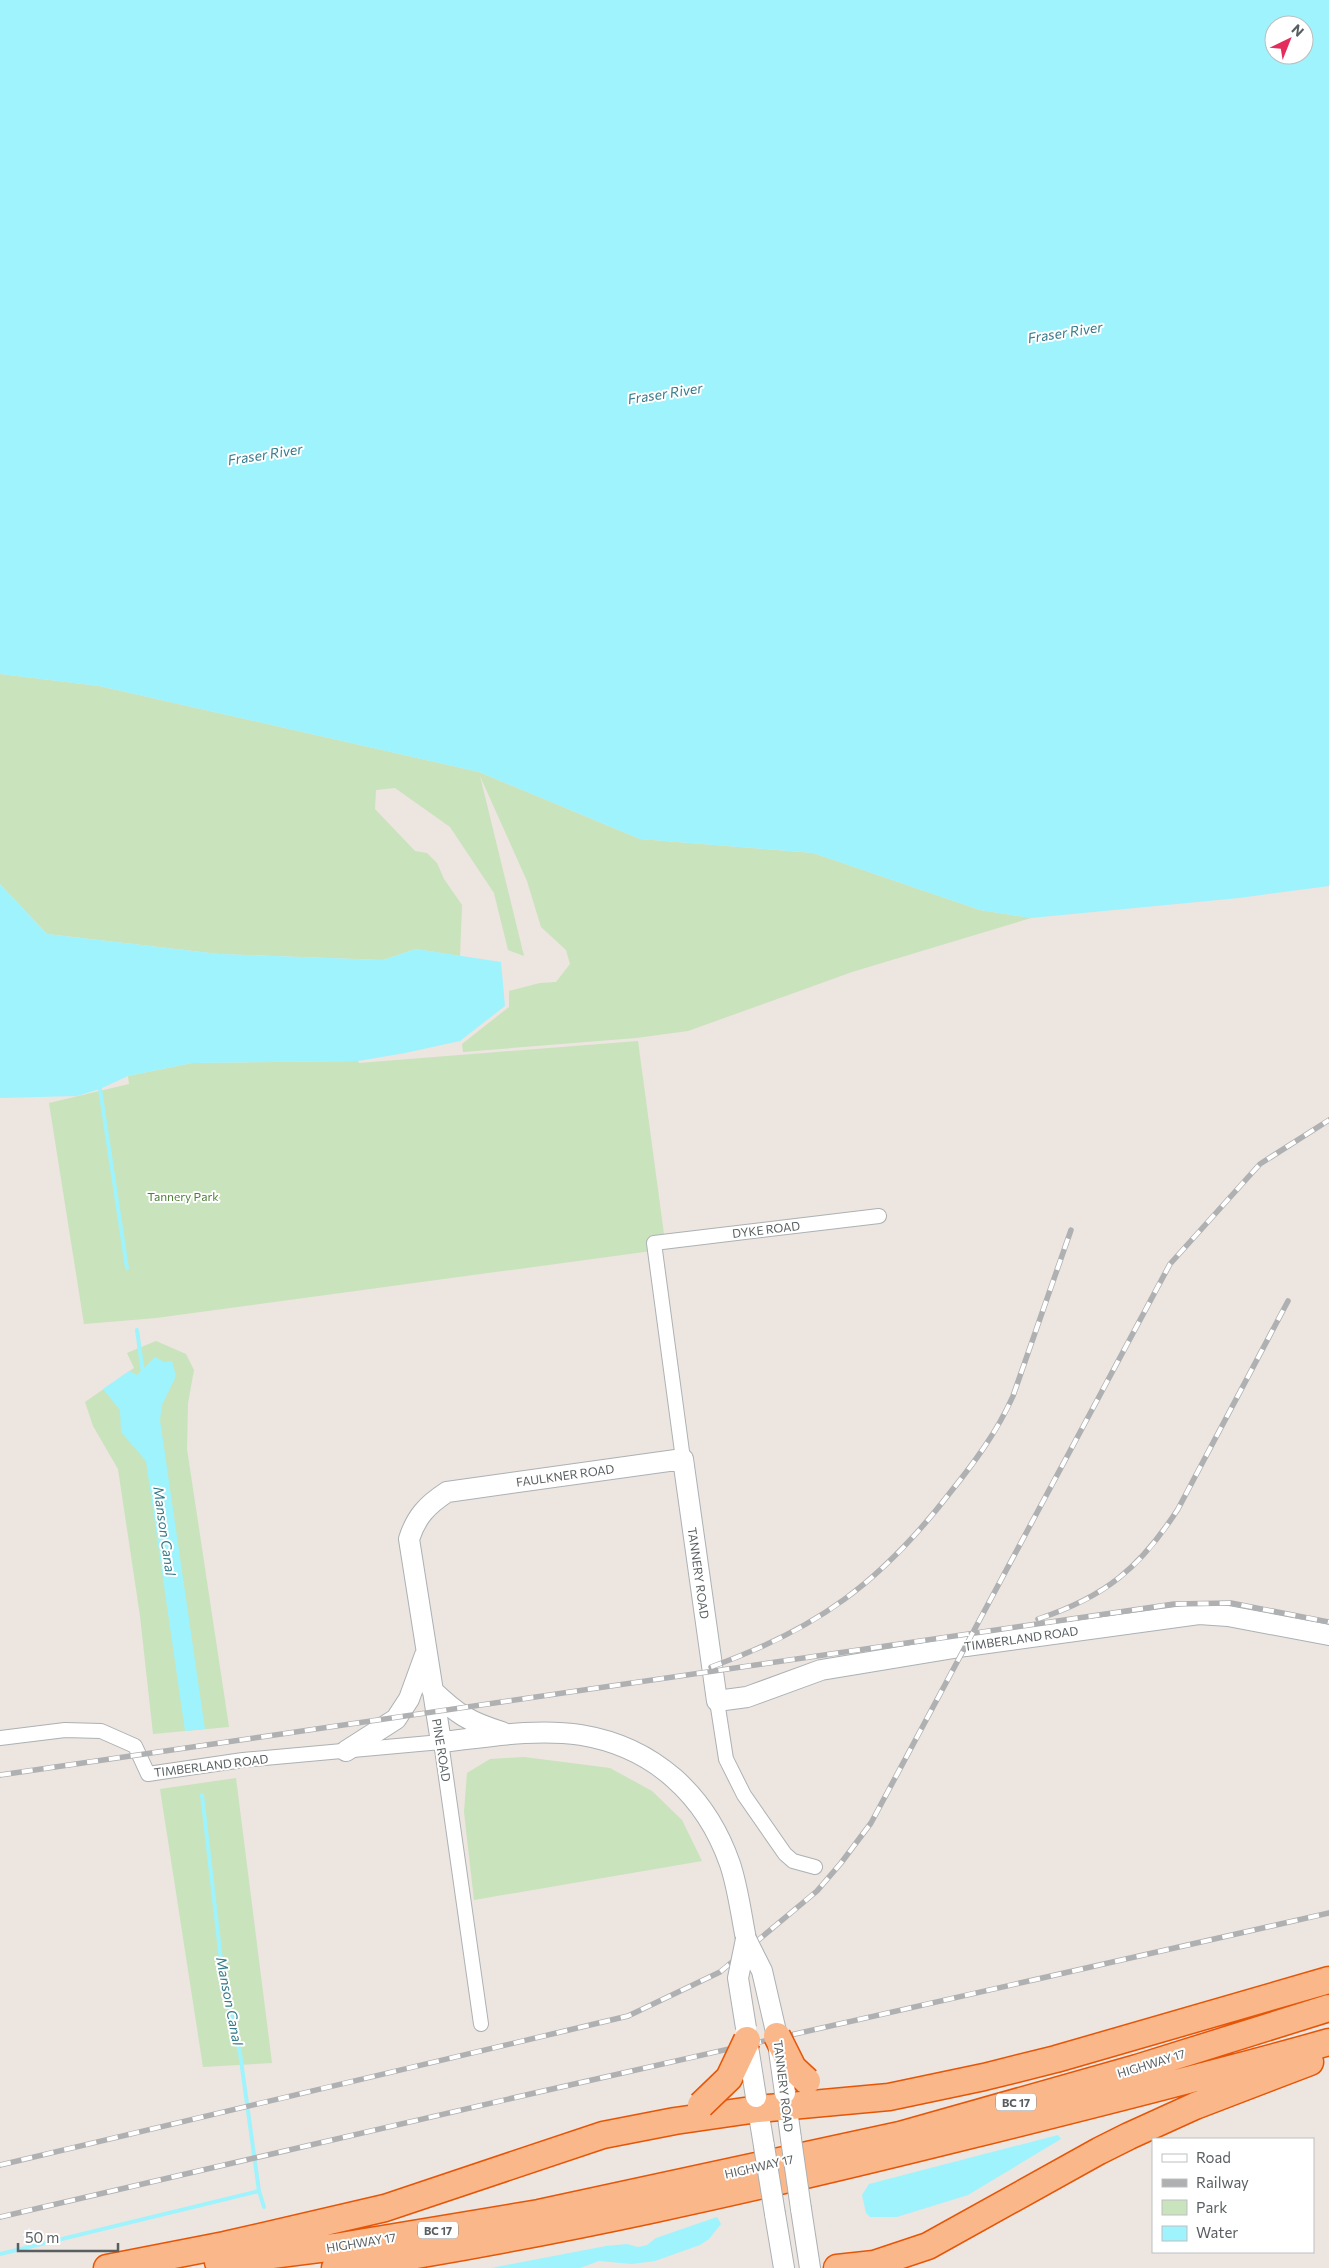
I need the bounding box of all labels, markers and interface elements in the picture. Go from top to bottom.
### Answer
north arrow [1264,15,1314,65]
text: N [1289,20,1308,40]
water label: Fraser River [1026,318,1104,346]
water label: Fraser River [626,379,704,407]
water label: Fraser River [226,440,304,468]
park label: Tannery Park [147,1189,219,1203]
street label: DYKE ROAD [731,1218,801,1240]
street label: FAULKNER ROAD [515,1461,615,1489]
water label: Manson Canal [150,1485,180,1577]
street label: TANNERY ROAD [686,1526,712,1620]
street label: TIMBERLAND ROAD [963,1623,1079,1653]
street label: PINE ROAD [430,1717,454,1783]
street label: TIMBERLAND ROAD [153,1751,269,1779]
water label: Manson Canal [213,1955,247,2047]
street label: TANNERY ROAD [771,2039,797,2133]
street label: HIGHWAY 17 [1115,2046,1187,2080]
road number: BC 17 [996,2094,1036,2110]
legend [1152,2138,1314,2253]
text: Road [1196,2148,1231,2166]
street label: HIGHWAY 17 [723,2151,795,2181]
text: Railway [1196,2173,1249,2191]
text: Park [1196,2198,1227,2216]
scale bar [18,2220,118,2252]
road number: BC 17 [418,2222,458,2238]
text: Water [1196,2223,1238,2241]
text: 50 m [25,2228,59,2246]
street label: HIGHWAY 17 [325,2230,397,2254]

